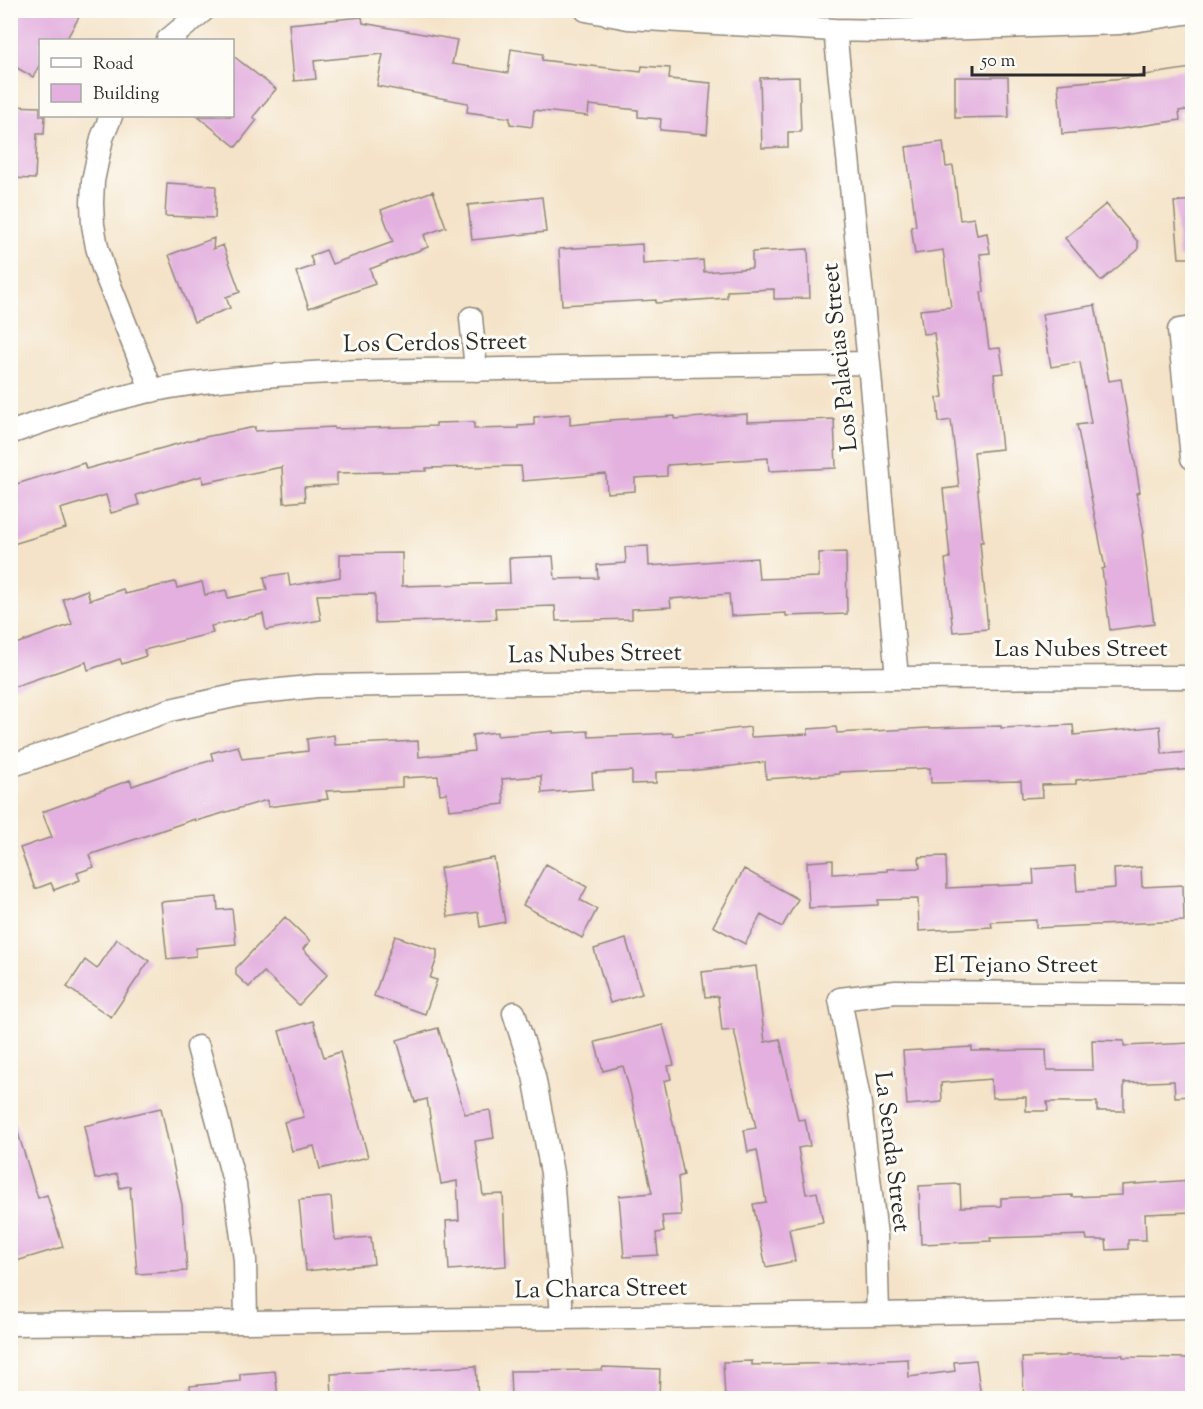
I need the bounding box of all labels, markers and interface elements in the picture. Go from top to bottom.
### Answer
legend [39,39,234,117]
scale bar [972,39,1144,77]
text: 50 m [980,49,1016,75]
text: Road [93,52,133,78]
text: Building [93,82,159,108]
street label: Los Palacias Street [814,261,868,453]
street label: Los Cerdos Street [343,325,527,363]
street label: Las Nubes Street [994,633,1168,667]
street label: Las Nubes Street [508,636,682,674]
street label: El Tejano Street [934,949,1098,983]
street label: La Senda Street [864,1070,918,1234]
street label: La Charca Street [514,1271,688,1309]

